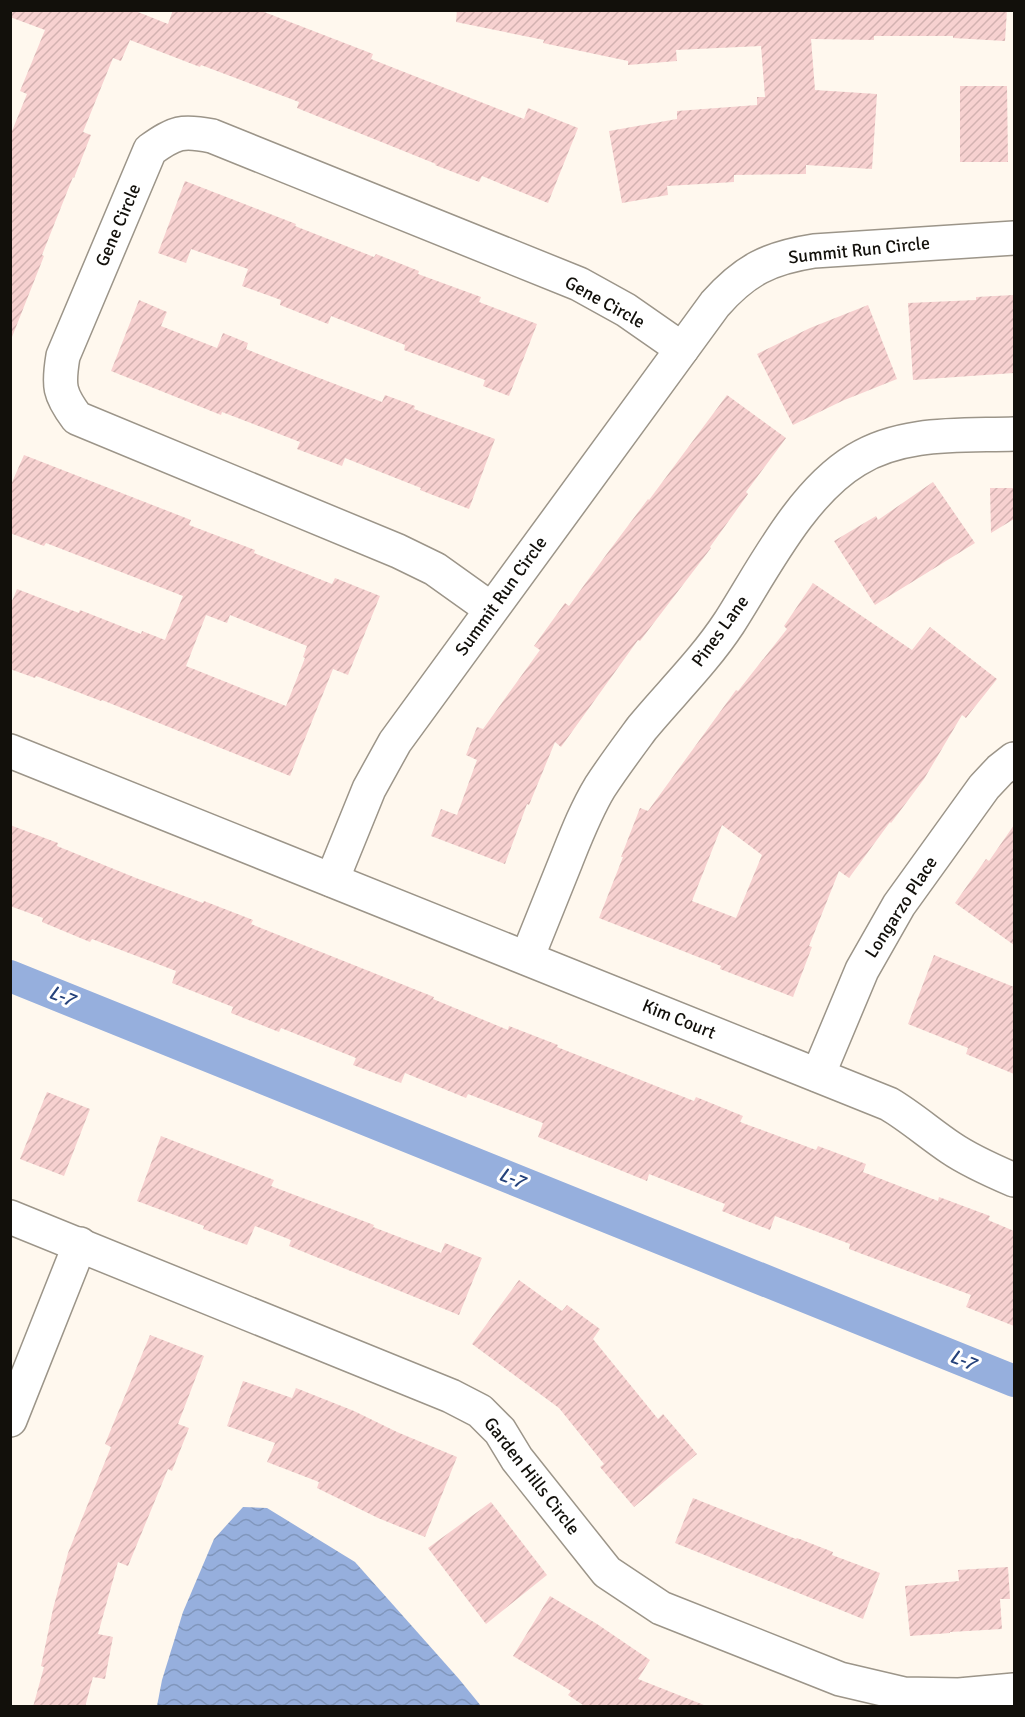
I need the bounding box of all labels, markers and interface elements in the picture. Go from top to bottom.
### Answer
street label: Gene Circle [91,180,145,270]
street label: Summit Run Circle [787,232,931,268]
street label: Gene Circle [561,271,649,333]
street label: Summit Run Circle [450,532,552,660]
street label: Pines Lane [687,591,753,671]
street label: Longarzo Place [860,852,942,962]
water label: L-7 [45,980,81,1013]
street label: Kim Court [639,994,719,1044]
water label: L-7 [495,1162,531,1195]
water label: L-7 [946,1344,982,1377]
street label: Garden Hills Circle [479,1413,585,1539]

